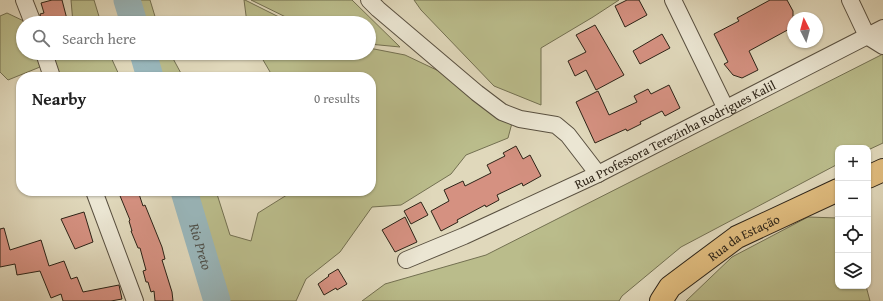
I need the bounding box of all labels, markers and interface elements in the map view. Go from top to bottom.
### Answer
north arrow [787,12,823,48]
search box [16,16,376,60]
icon: search [30,27,52,49]
text: Search here [62,28,136,49]
street label: Rua Professora Terezinha Rodrigues Kalil [571,75,779,193]
text: Nearby [32,86,86,111]
text: 0 results [314,89,360,108]
map controls [835,145,871,289]
button: + [835,145,871,181]
button: − [835,181,871,217]
street label: Rua da Estação [704,209,783,265]
button: locate [835,217,871,253]
water label: Rio Preto [184,220,217,272]
button: layers [835,253,871,289]

